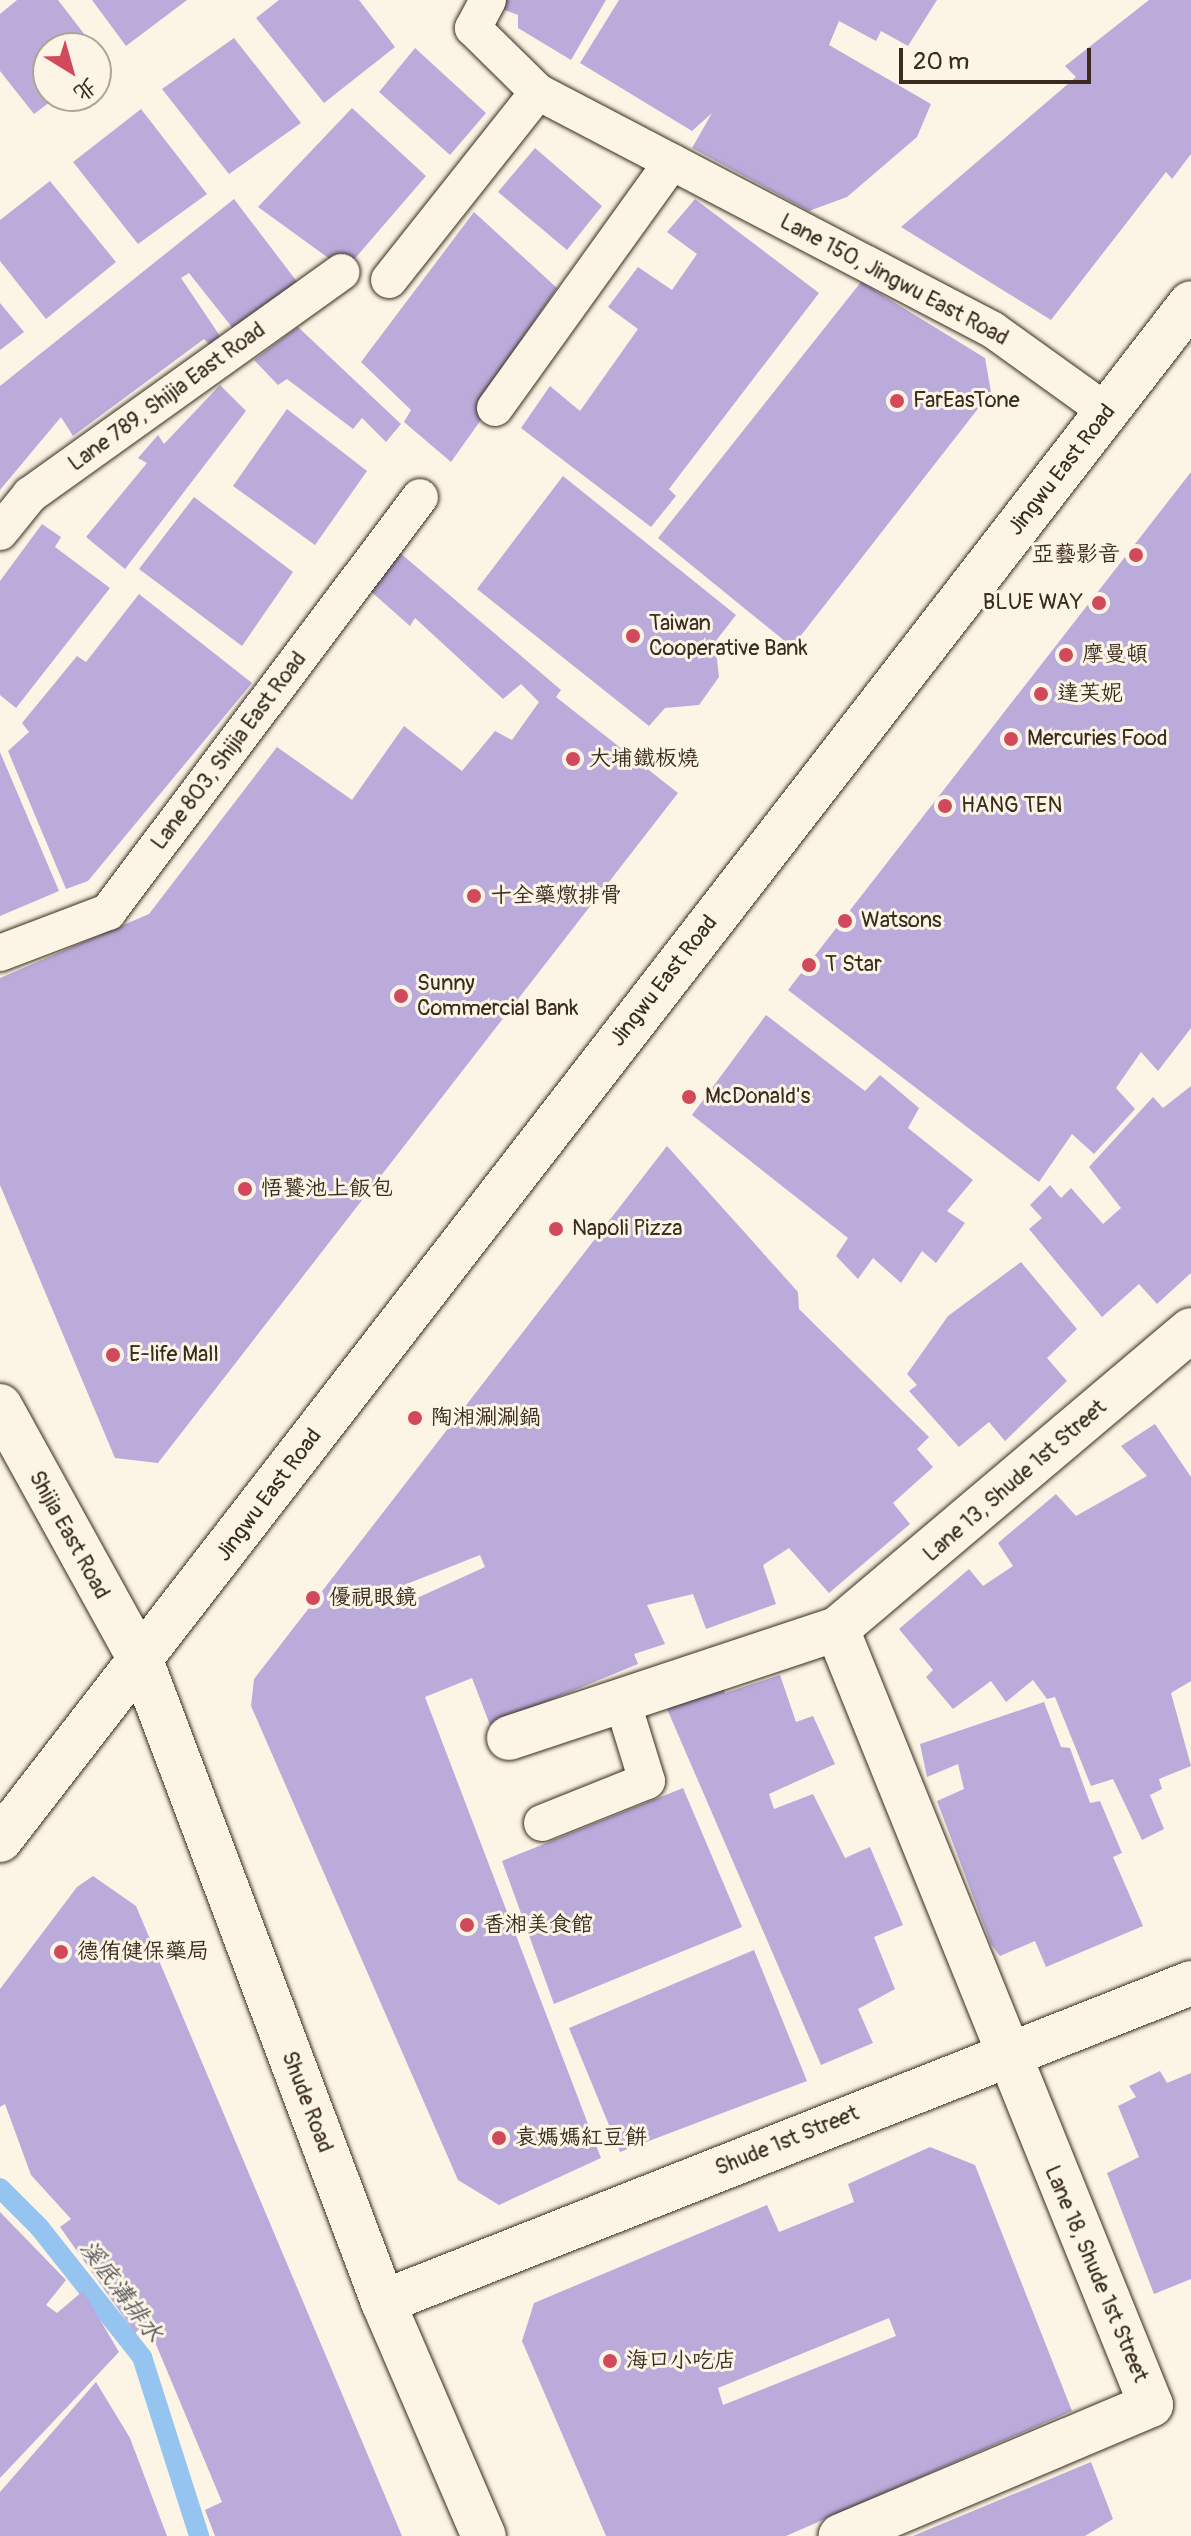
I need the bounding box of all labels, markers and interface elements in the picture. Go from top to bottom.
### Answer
north arrow [32,32,112,112]
scale bar [903,32,1095,82]
text: 20 m [913,47,969,76]
text: 北 [68,72,102,107]
street label: Lane 150, Jingwu East Road [775,208,1013,352]
street label: Lane 789, Shijia East Road [63,317,271,477]
place label: FarEasTone [913,388,1020,414]
marker: FarEasTone [888,392,906,410]
street label: Jingwu East Road [1003,399,1121,541]
place label: 亞藝影音 [1032,542,1120,568]
marker: 亞藝影音 [1127,546,1145,564]
place label: BLUE WAY [983,590,1083,616]
marker: BLUE WAY [1090,594,1108,612]
place label: Taiwan Cooperative Bank [649,610,808,662]
marker: Taiwan Cooperative Bank [624,627,642,645]
place label: 摩曼頓 [1082,642,1148,668]
marker: 摩曼頓 [1057,646,1075,664]
street label: Lane 803, Shijia East Road [146,647,312,855]
place label: 達芙妮 [1057,681,1123,707]
marker: 達芙妮 [1032,685,1050,703]
place label: Mercuries Food [1027,726,1168,752]
marker: Mercuries Food [1002,730,1020,748]
place label: 大埔鐵板燒 [589,746,699,772]
marker: 大埔鐵板燒 [564,750,582,768]
place label: HANG TEN [961,793,1062,819]
marker: HANG TEN [936,797,954,815]
place label: 十全藥燉排骨 [490,883,622,909]
marker: 十全藥燉排骨 [465,887,483,905]
place label: Watsons [861,908,941,934]
street label: Jingwu East Road [605,910,723,1052]
marker: Watsons [836,912,854,930]
place label: T Star [825,952,882,978]
marker: T Star [800,956,818,974]
place label: Sunny Commercial Bank [417,970,578,1022]
marker: Sunny Commercial Bank [392,987,410,1005]
place label: McDonald's [705,1084,810,1110]
marker: McDonald's [680,1088,698,1106]
place label: 悟饕池上飯包 [261,1176,393,1202]
marker: 悟饕池上飯包 [236,1180,254,1198]
place label: Napoli Pizza [572,1216,682,1242]
marker: Napoli Pizza [547,1220,565,1238]
place label: E-life Mall [129,1342,219,1368]
marker: E-life Mall [104,1346,122,1364]
street label: Lane 13, Shude 1st Street [918,1394,1112,1568]
place label: 陶湘涮涮鍋 [431,1405,541,1431]
marker: 陶湘涮涮鍋 [406,1409,424,1427]
street label: Jingwu East Road [211,1424,327,1566]
street label: Shijia East Road [23,1466,115,1604]
place label: 優視眼鏡 [329,1585,417,1611]
marker: 優視眼鏡 [304,1589,322,1607]
place label: 香湘美食館 [483,1912,593,1938]
marker: 香湘美食館 [458,1916,476,1934]
place label: 德侑健保藥局 [77,1939,209,1965]
marker: 德侑健保藥局 [52,1943,70,1961]
street label: Shude Road [276,2048,338,2156]
street label: Shude 1st Street [711,2100,863,2182]
place label: 袁媽媽紅豆餅 [515,2125,647,2151]
marker: 袁媽媽紅豆餅 [490,2129,508,2147]
street label: Lane 18, Shude 1st Street [1038,2162,1154,2386]
water label: 溪底溝排水 [73,2234,169,2348]
place label: 海口小吃店 [626,2348,736,2374]
marker: 海口小吃店 [601,2352,619,2370]

